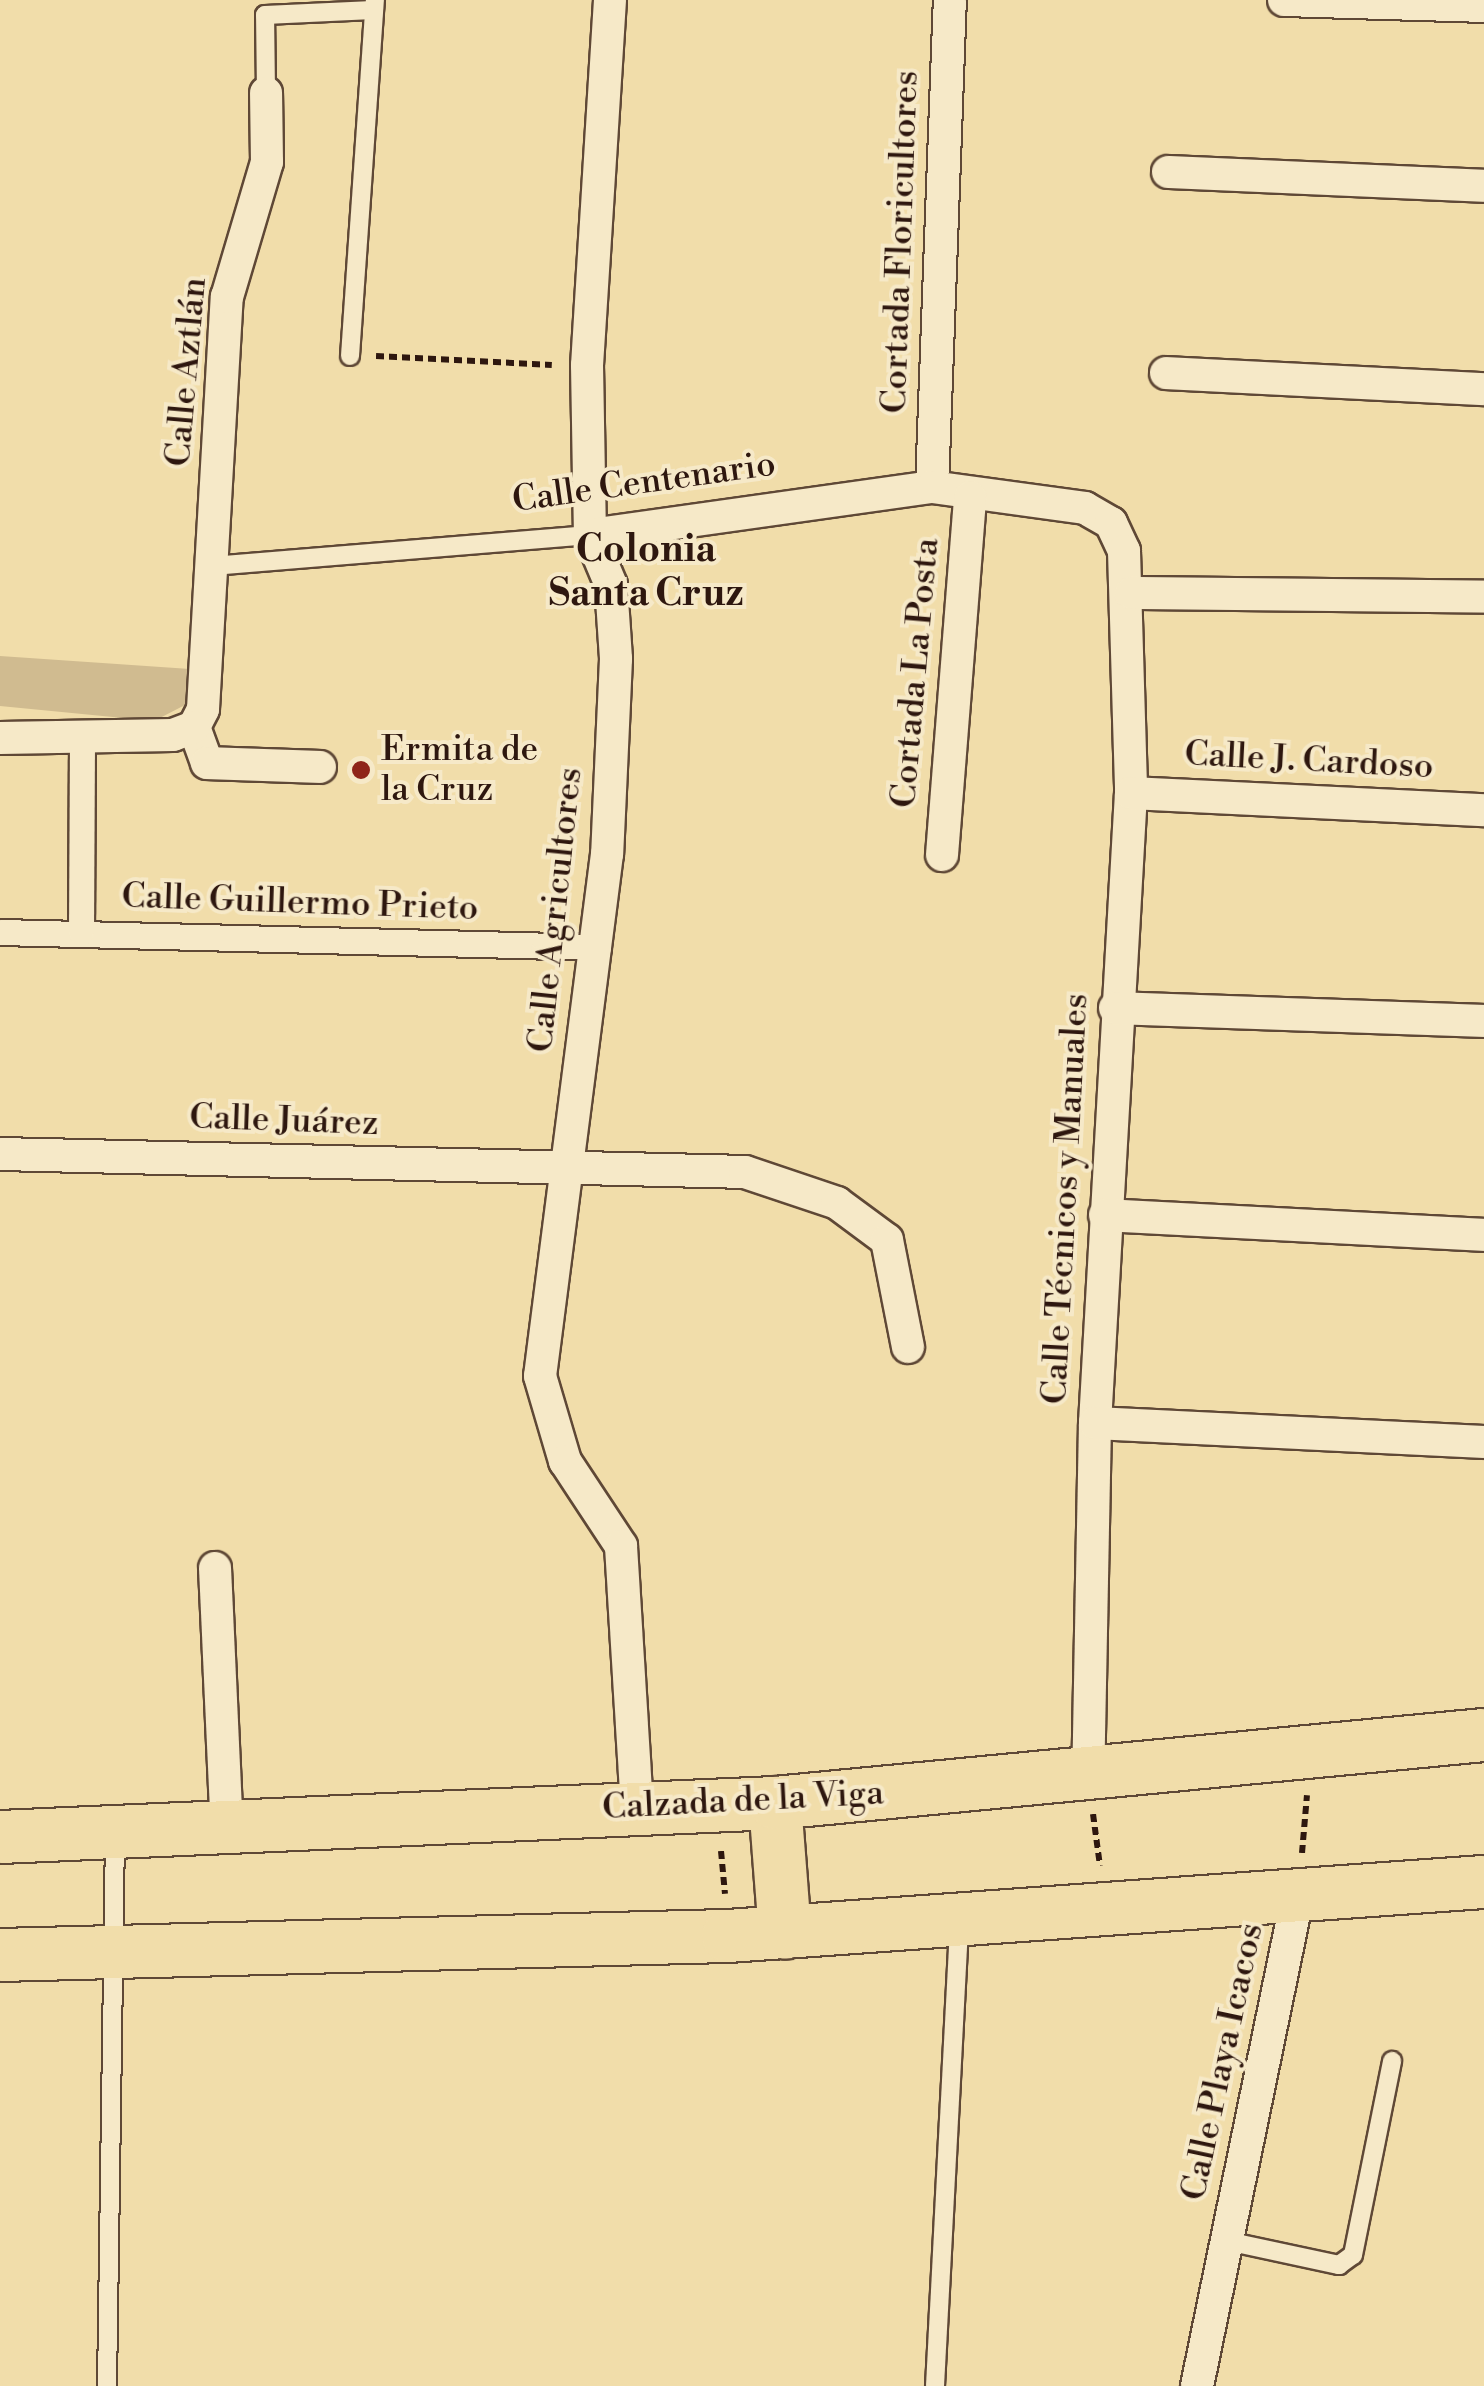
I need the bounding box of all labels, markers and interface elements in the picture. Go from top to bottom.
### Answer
street label: Cortada Floricultores [874,70,928,414]
street label: Calle Aztlán [158,276,216,468]
street label: Calle Centenario [510,444,778,522]
district label: Colonia Santa Cruz [548,527,744,616]
street label: Cortada La Posta [883,536,949,810]
place label: Ermita de la Cruz [381,729,538,811]
street label: Calle J. Cardoso [1183,734,1435,788]
marker: Ermita de la Cruz [350,759,372,781]
street label: Calle Agricultores [520,766,592,1054]
street label: Calle Guillermo Prieto [121,876,479,930]
street label: Calle Técnicos y Manuales [1034,993,1098,1405]
street label: Calle Juárez [189,1097,379,1145]
street label: Calzada de la Viga [601,1773,885,1829]
street label: Calle Playa Icacos [1173,1920,1273,2204]

